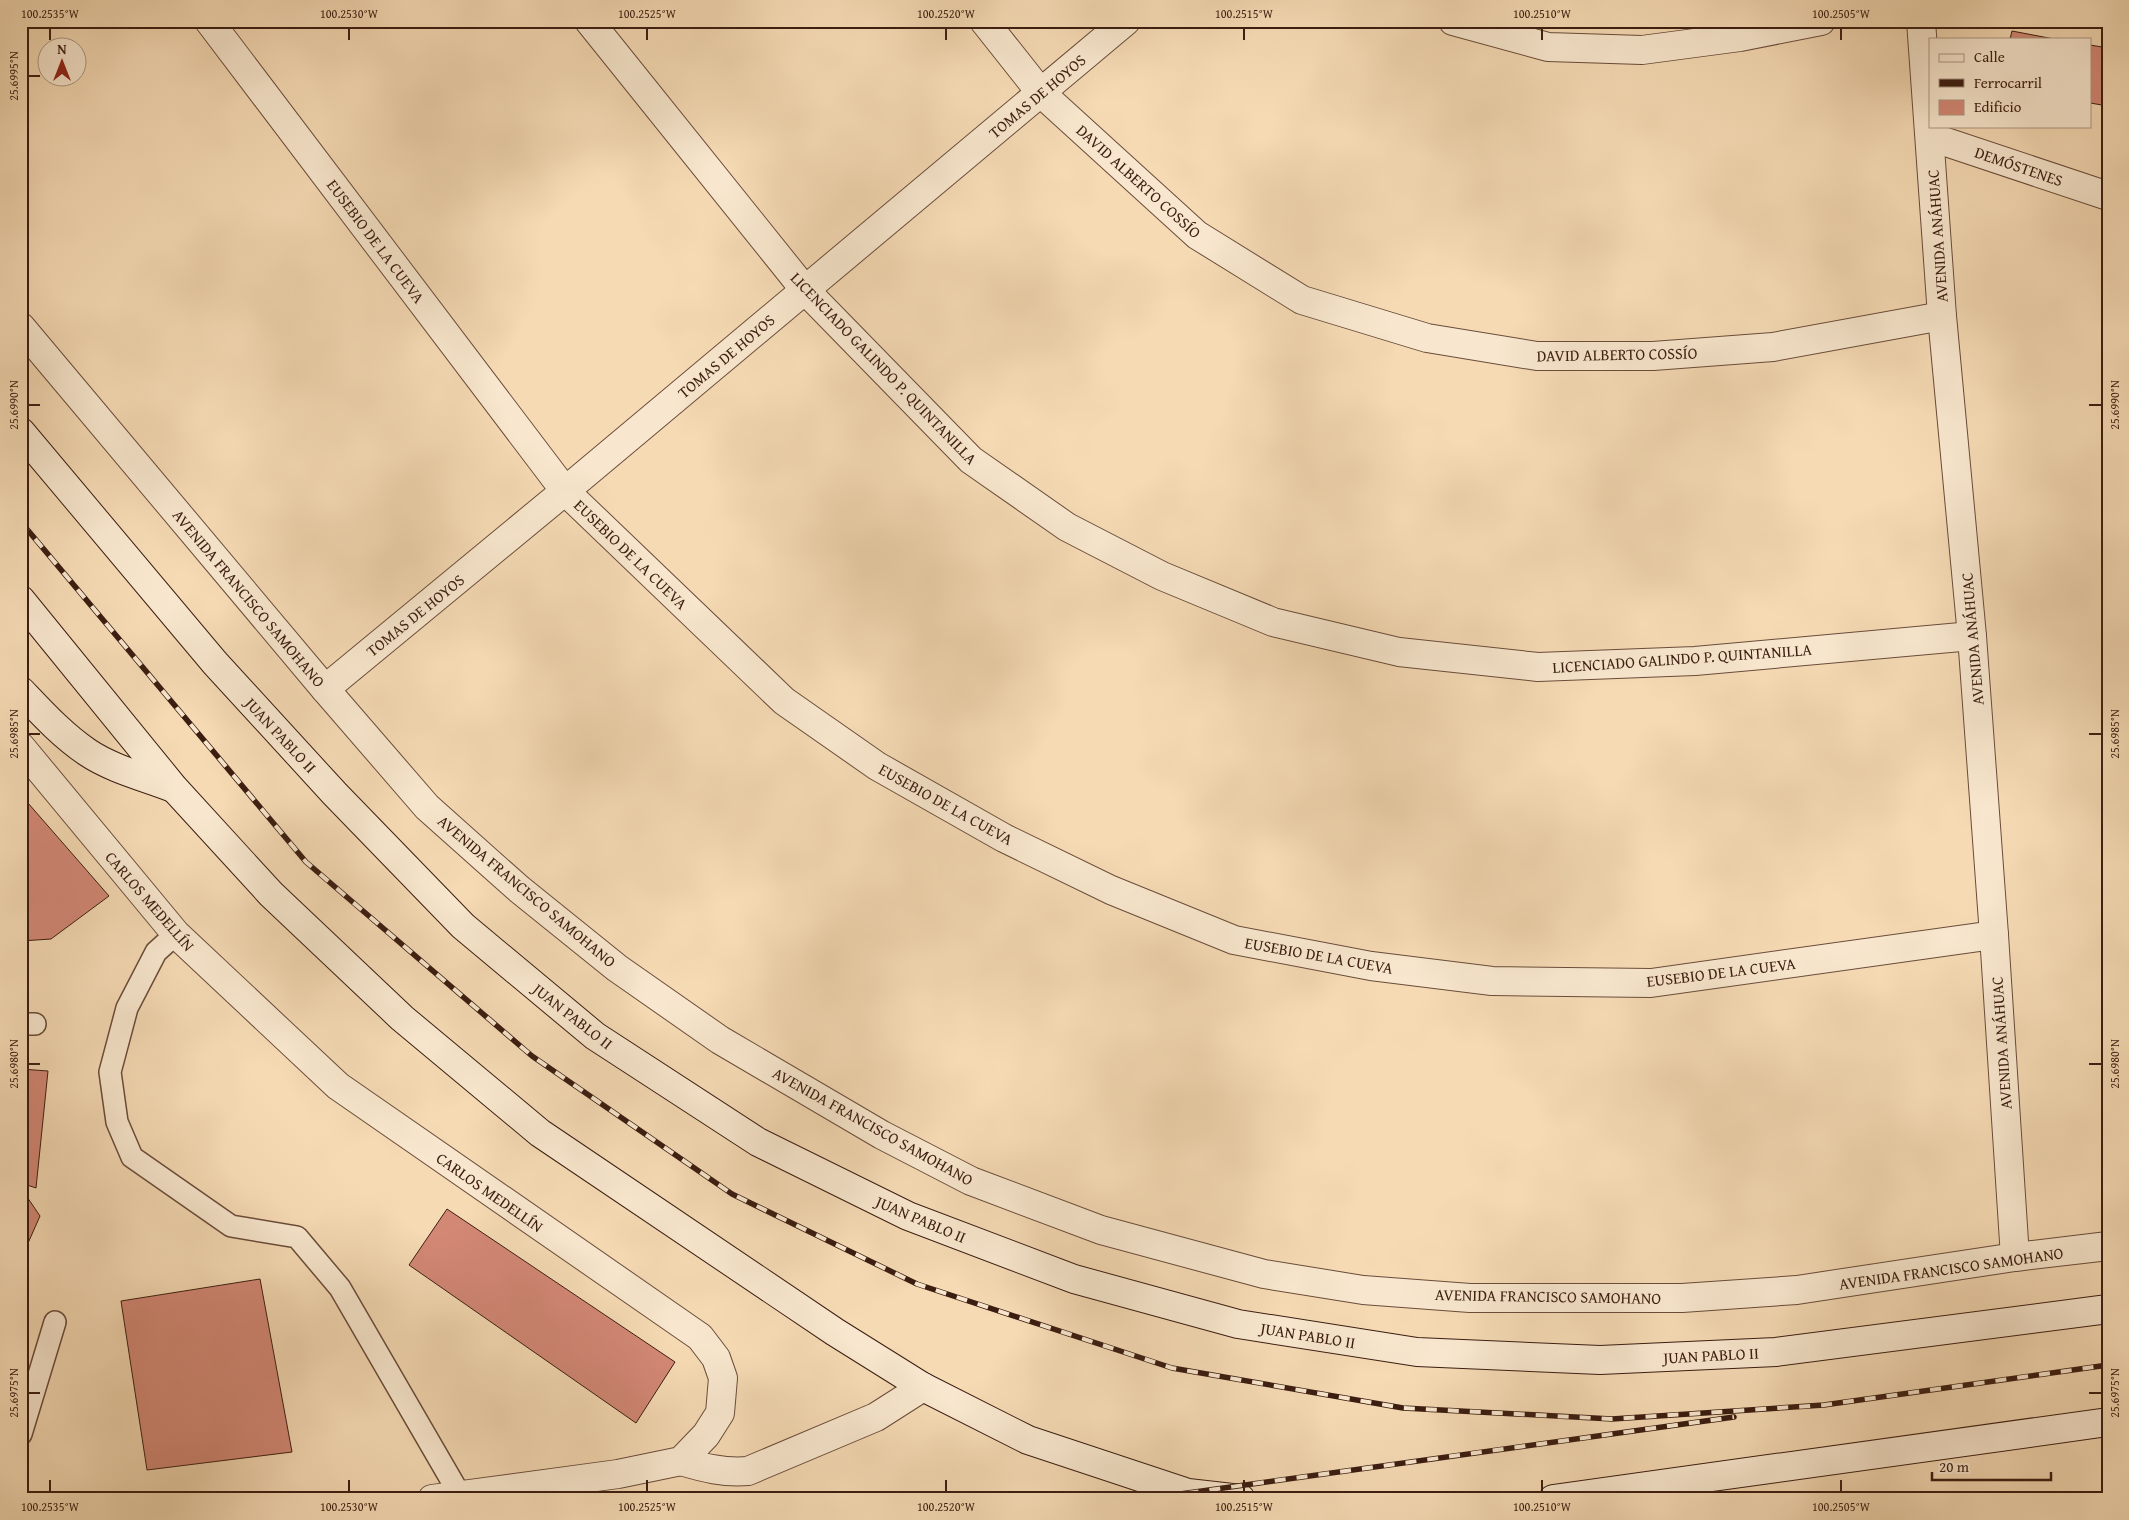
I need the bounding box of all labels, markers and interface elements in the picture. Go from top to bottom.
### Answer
text: 100.2535°W [21,5,80,22]
text: 100.2530°W [320,5,379,22]
text: 100.2525°W [618,5,677,22]
text: 100.2520°W [917,5,976,22]
text: 100.2515°W [1215,5,1274,22]
text: 100.2510°W [1513,5,1572,22]
text: 100.2505°W [1812,5,1871,22]
north arrow [38,38,88,88]
legend [1929,38,2092,128]
text: N [57,39,67,59]
text: Calle [1974,46,2005,67]
street label: TOMAS DE HOYOS [983,48,1091,144]
text: 25.6995°N [5,51,22,101]
text: Ferrocarril [1974,72,2042,93]
text: Edificio [1974,96,2022,117]
street label: DAVID ALBERTO COSSÍO [1071,118,1207,244]
street label: DEMÓSTENES [1972,140,2067,192]
street label: AVENIDA ANÁHUAC [1920,168,1954,303]
street label: EUSEBIO DE LA CUEVA [321,174,431,308]
street label: LICENCIADO GALINDO P. QUINTANILLA [785,266,983,470]
street label: TOMAS DE HOYOS [672,308,780,404]
street label: DAVID ALBERTO COSSÍO [1536,341,1698,367]
text: 25.6990°N [5,380,22,430]
text: 25.6990°N [2106,380,2123,430]
street label: EUSEBIO DE LA CUEVA [569,493,694,615]
street label: AVENIDA FRANCISCO SAMOHANO [167,504,331,693]
street label: TOMAS DE HOYOS [361,568,470,662]
street label: AVENIDA ANÁHUAC [1954,571,1990,706]
street label: LICENCIADO GALINDO P. QUINTANILLA [1551,637,1813,679]
street label: JUAN PABLO II [238,690,322,778]
text: 25.6985°N [5,709,22,759]
text: 25.6985°N [2106,709,2123,759]
street label: EUSEBIO DE LA CUEVA [875,757,1018,851]
street label: AVENIDA FRANCISCO SAMOHANO [433,809,622,973]
street label: CARLOS MEDELLÍN [100,846,201,957]
street label: EUSEBIO DE LA CUEVA [1243,930,1395,980]
street label: EUSEBIO DE LA CUEVA [1645,951,1797,993]
street label: AVENIDA ANÁHUAC [1984,975,2018,1110]
street label: JUAN PABLO II [526,976,618,1055]
text: 25.6980°N [5,1039,22,1089]
text: 25.6980°N [2106,1039,2123,1089]
street label: AVENIDA FRANCISCO SAMOHANO [768,1061,978,1191]
street label: CARLOS MEDELLÍN [432,1146,549,1238]
street label: JUAN PABLO II [870,1188,970,1249]
street label: AVENIDA FRANCISCO SAMOHANO [1837,1240,2065,1296]
street label: AVENIDA FRANCISCO SAMOHANO [1435,1282,1662,1310]
street label: JUAN PABLO II [1257,1315,1357,1354]
street label: JUAN PABLO II [1661,1341,1760,1370]
text: 25.6975°N [5,1368,22,1418]
text: 25.6975°N [2106,1368,2123,1418]
scale bar [1932,1450,2050,1482]
text: 20 m [1939,1456,1970,1477]
text: 100.2535°W [21,1498,80,1515]
text: 100.2530°W [320,1498,379,1515]
text: 100.2525°W [618,1498,677,1515]
text: 100.2520°W [917,1498,976,1515]
text: 100.2515°W [1215,1498,1274,1515]
text: 100.2510°W [1513,1498,1572,1515]
text: 100.2505°W [1812,1498,1871,1515]

